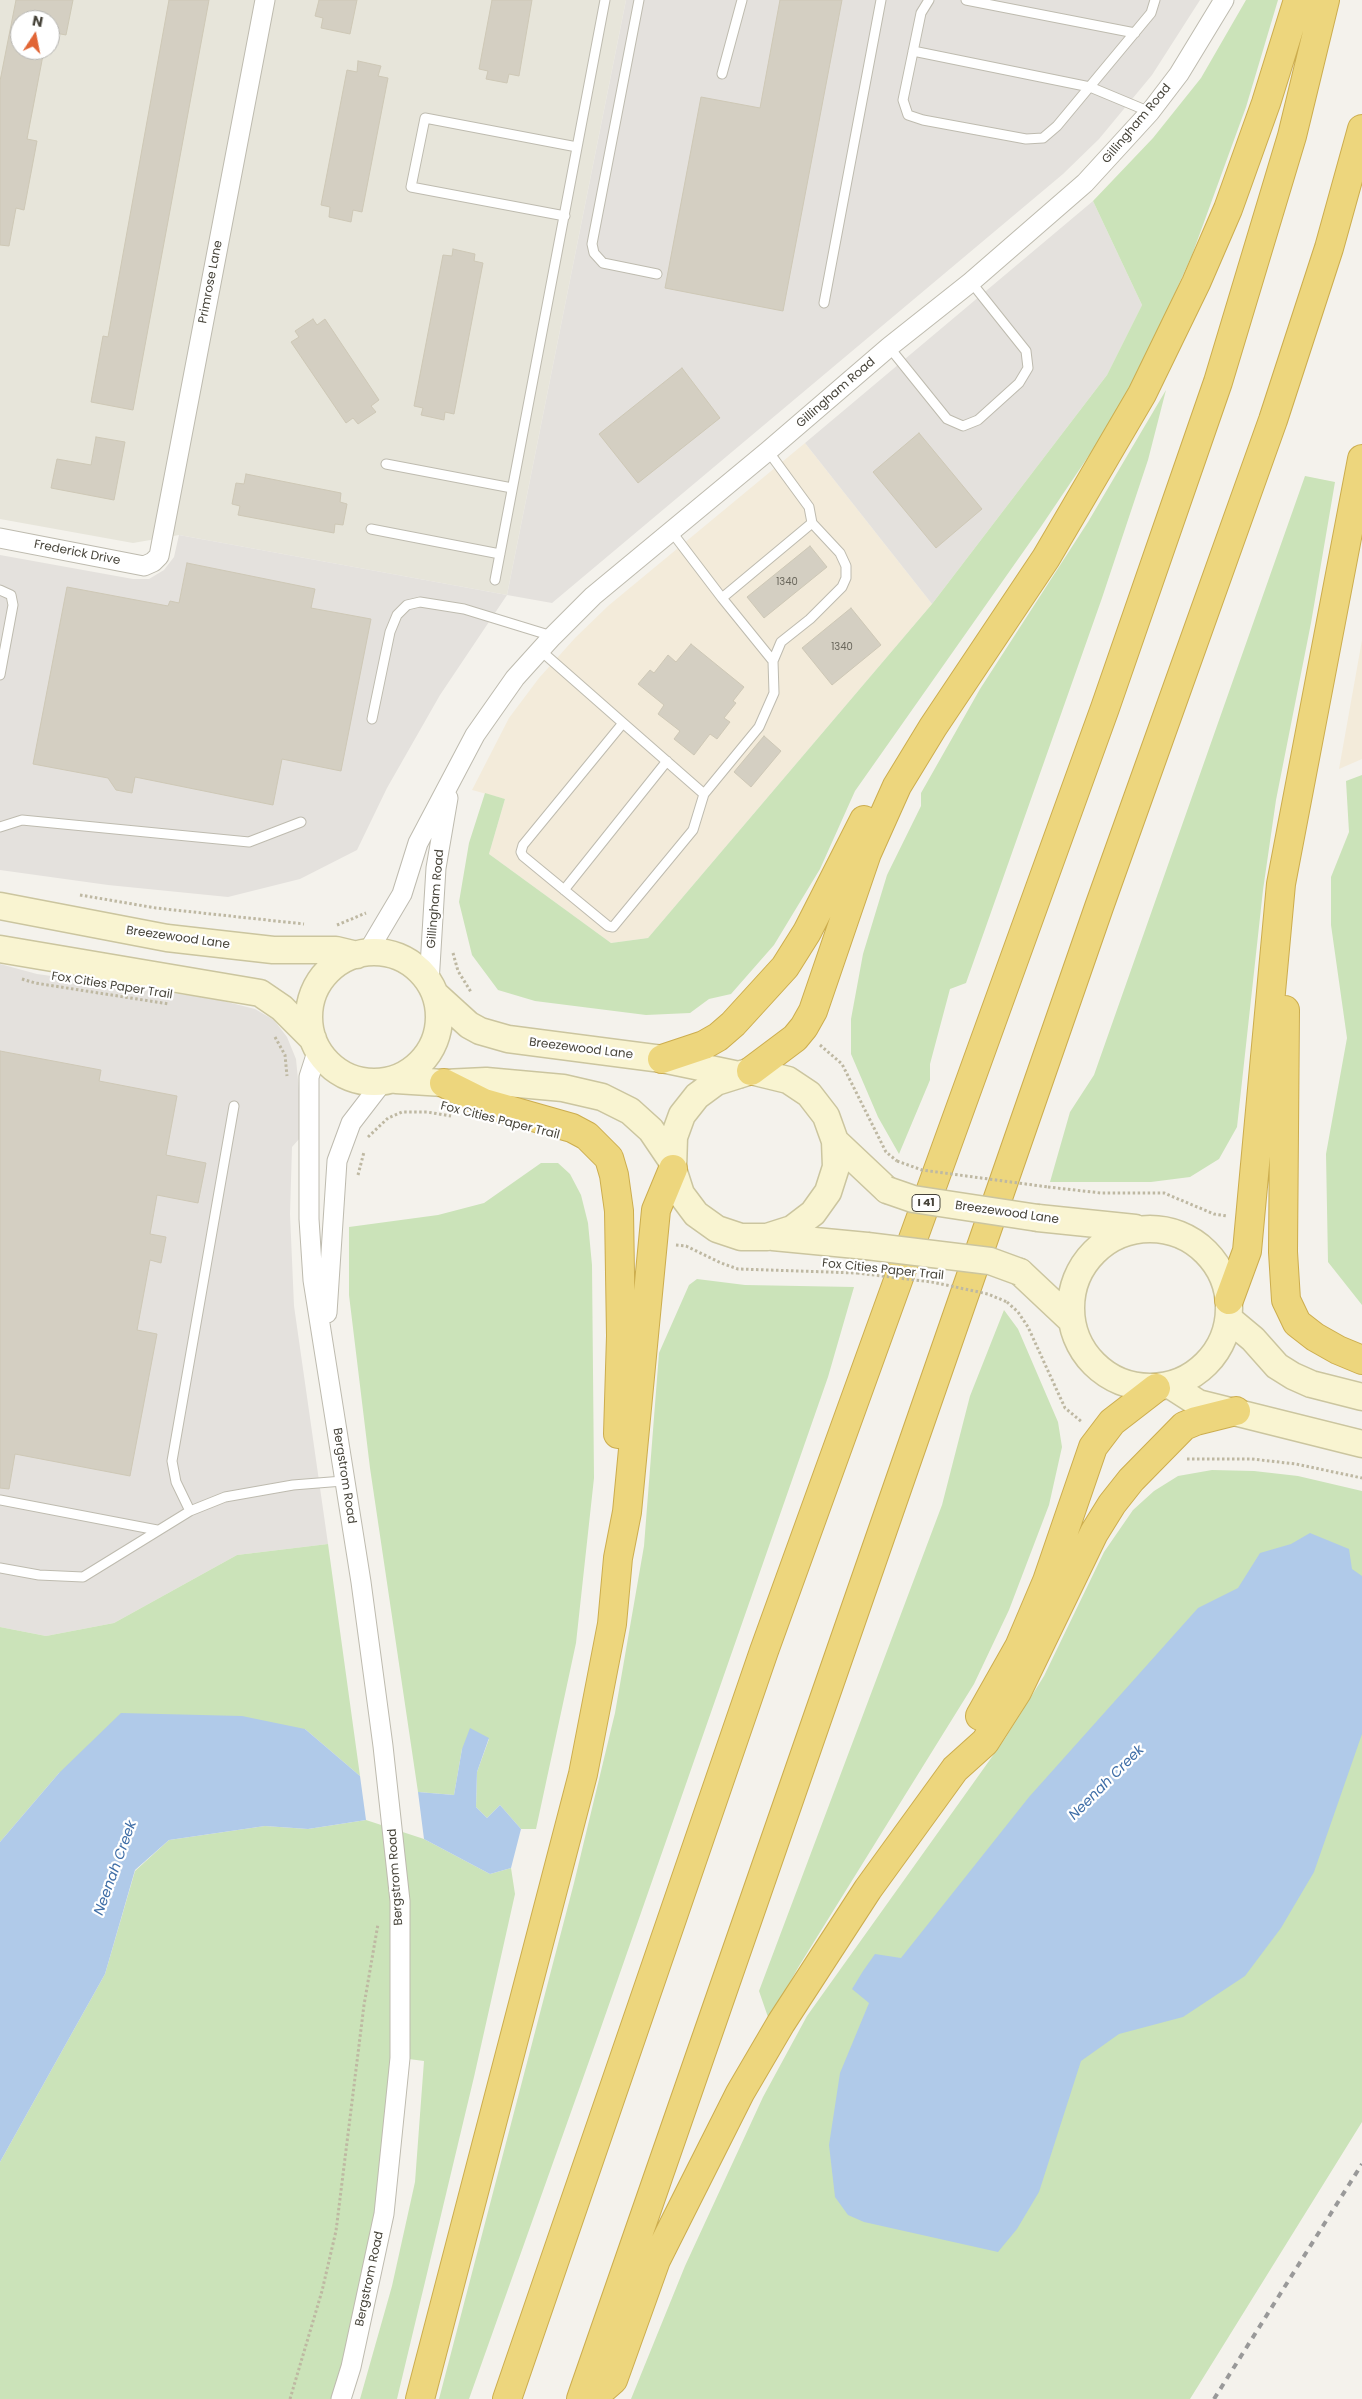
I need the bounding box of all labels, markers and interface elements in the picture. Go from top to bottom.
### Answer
north arrow [10,10,60,60]
text: N [31,10,45,32]
street label: Gillingham Road [1100,81,1174,167]
street label: Primrose Lane [196,239,226,325]
street label: Gillingham Road [794,355,878,431]
street label: Frederick Drive [33,538,121,568]
house number: 1340 [776,576,798,588]
house number: 1340 [831,641,853,653]
street label: Gillingham Road [424,849,448,949]
street label: Breezewood Lane [125,924,231,952]
street label: Fox Cities Paper Trail [50,969,174,1003]
street label: Breezewood Lane [528,1035,634,1063]
street label: Fox Cities Paper Trail [439,1099,561,1143]
road number: I 41 [912,1194,940,1212]
street label: Breezewood Lane [954,1199,1060,1227]
street label: Fox Cities Paper Trail [821,1256,945,1284]
street label: Bergstrom Road [329,1427,359,1525]
water label: Neenah Creek [1066,1742,1148,1824]
water label: Neenah Creek [91,1818,141,1918]
street label: Bergstrom Road [385,1828,407,1926]
street label: Bergstrom Road [353,2230,387,2328]

